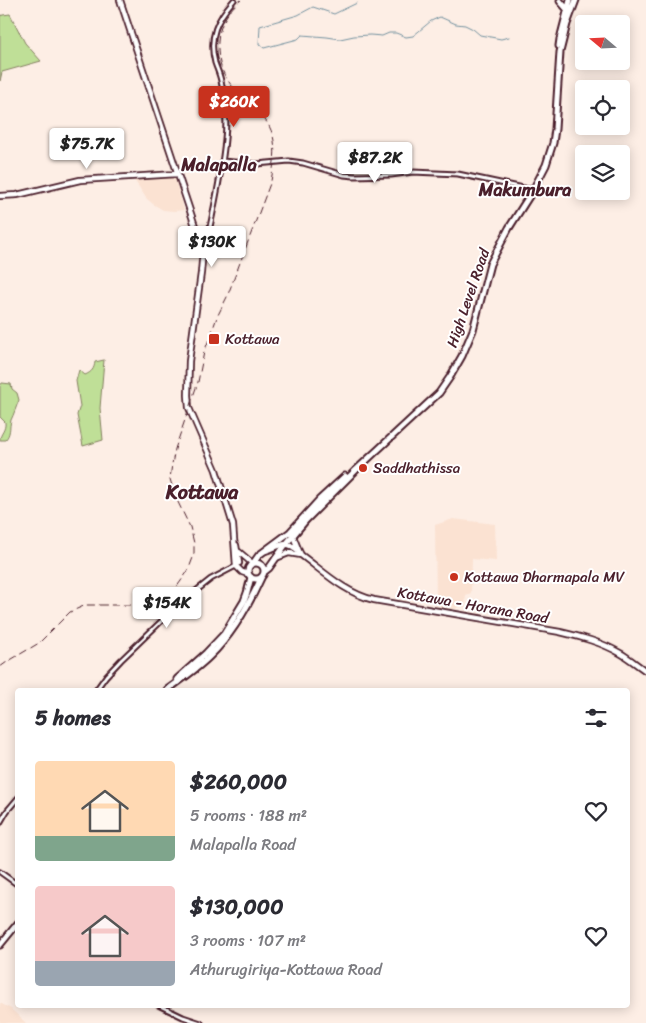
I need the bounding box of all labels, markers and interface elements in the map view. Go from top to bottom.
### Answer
north arrow [575,15,630,70]
map controls [575,15,630,200]
button: locate [575,80,630,135]
pin: $260K [199,86,269,128]
text: $260K [210,87,258,116]
pin: $75.7K [46,128,128,170]
text: $75.7K [60,129,114,158]
pin: $87.2K [334,142,416,184]
text: $87.2K [348,143,402,172]
button: layers [575,145,630,200]
district label: Malapalla [180,149,257,181]
district label: Makumbura [478,174,571,206]
pin: $130K [177,226,247,268]
text: $130K [189,227,235,256]
street label: High Level Road [439,244,497,351]
place label: Kottawa [225,326,280,352]
marker: Kottawa [207,332,221,346]
place label: Saddhathissa [373,455,461,481]
marker: Saddhathissa [357,462,369,474]
district label: Kottawa [165,475,239,510]
place label: Kottawa Dharmapala MV [464,564,625,590]
marker: Kottawa Dharmapala MV [448,571,460,583]
street label: Kottawa - Horana Road [395,579,552,631]
pin: $154K [132,586,202,629]
text: $154K [143,588,191,617]
text: 5 homes [35,699,111,737]
icon: filters [582,704,610,732]
text: $260,000 [190,763,287,801]
icon: home [75,781,135,841]
icon: heart [582,797,610,825]
text: 5 rooms · 188 m² [190,801,307,830]
text: Malapalla Road [190,830,296,859]
text: $130,000 [190,888,283,926]
icon: home [75,906,135,966]
icon: heart [582,922,610,950]
text: 3 rooms · 107 m² [190,926,306,955]
text: Athurugiriya-Kottawa Road [190,955,382,984]

